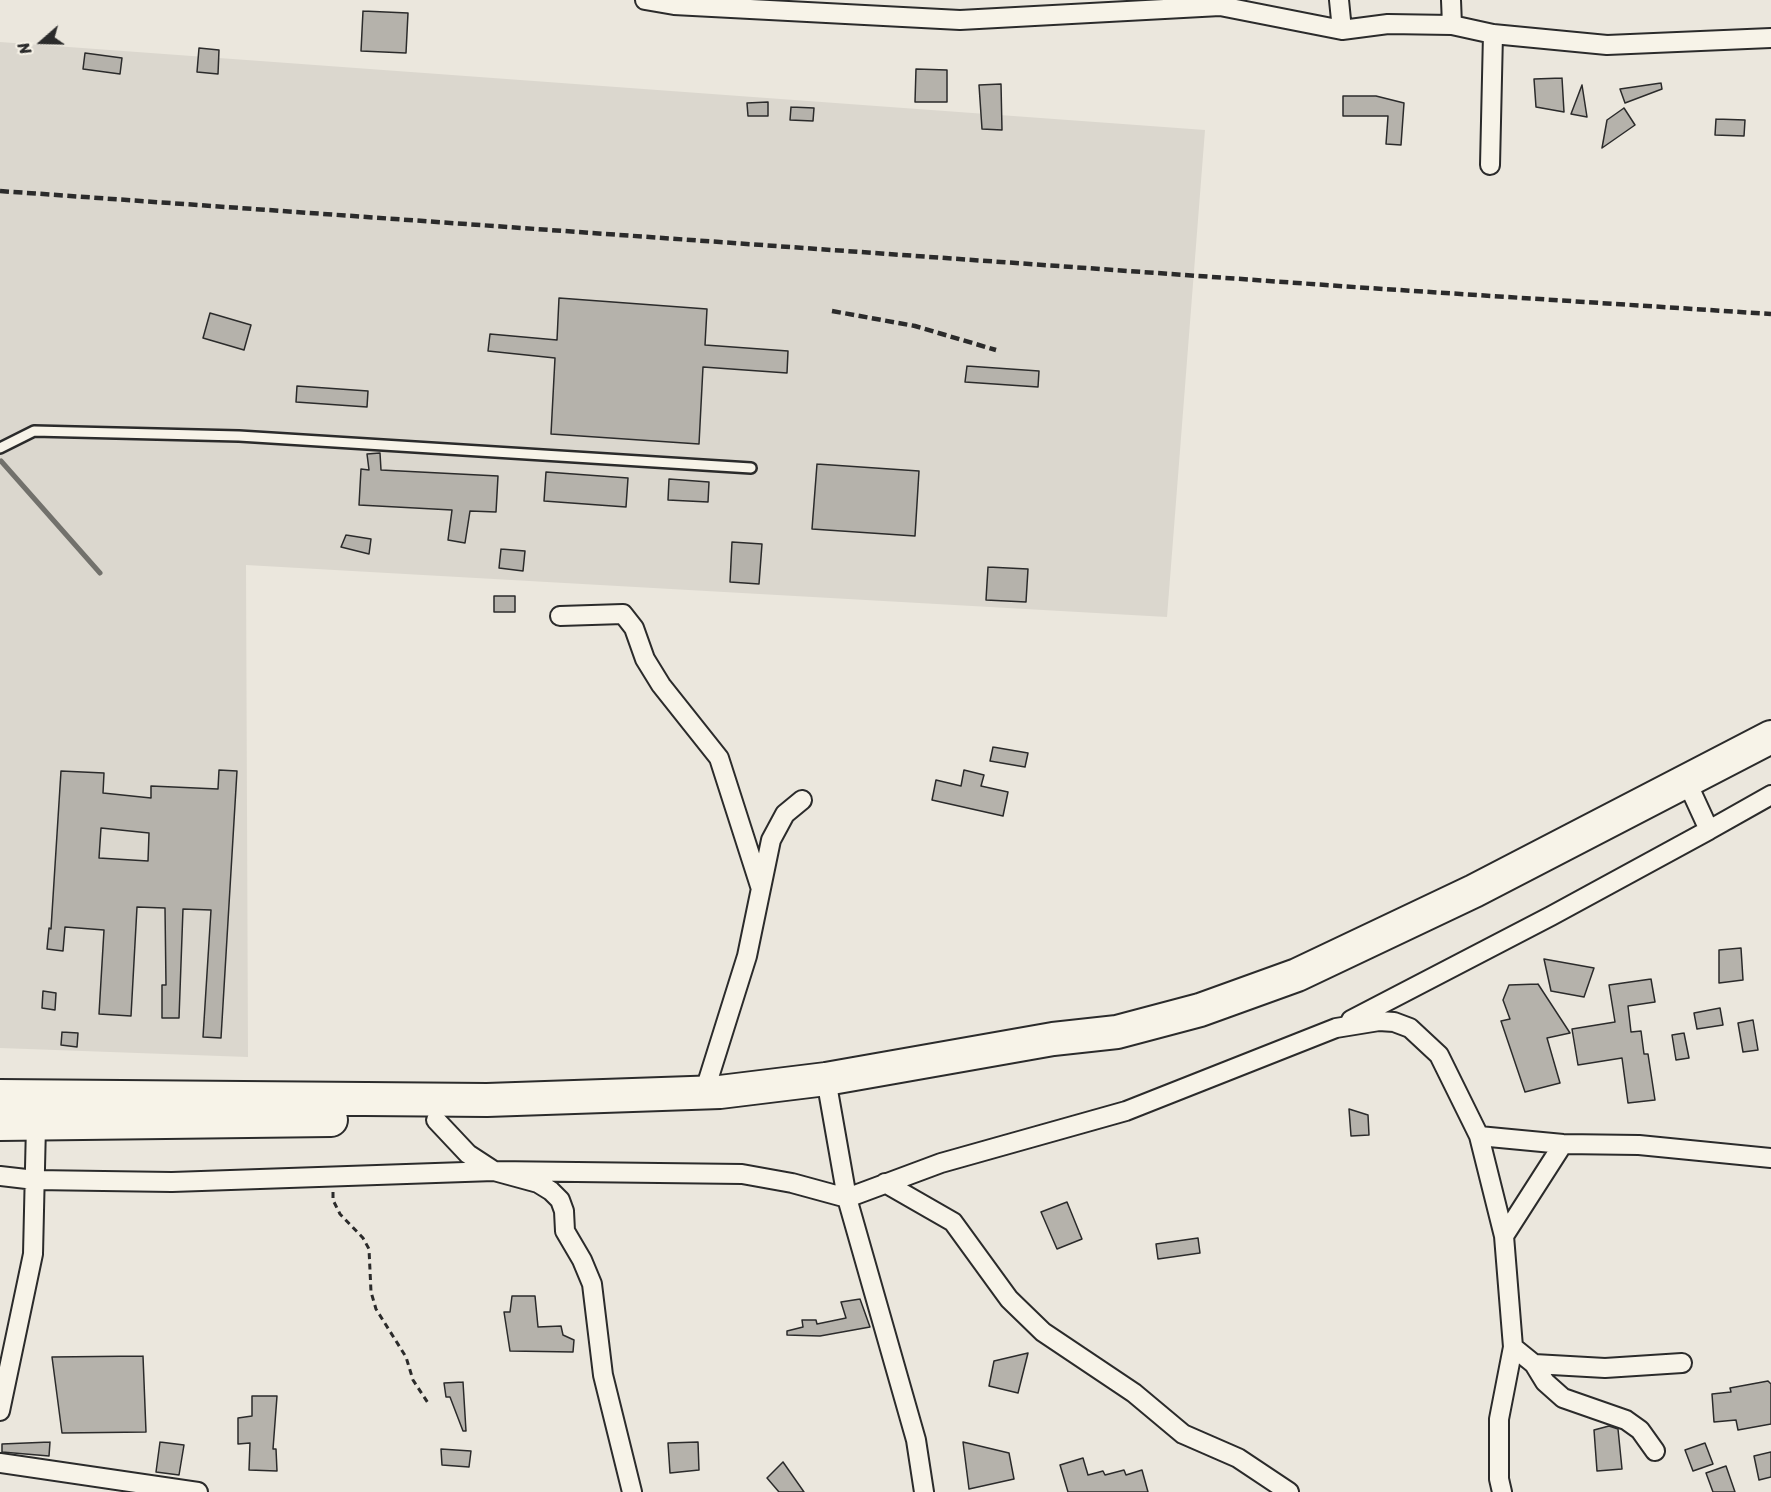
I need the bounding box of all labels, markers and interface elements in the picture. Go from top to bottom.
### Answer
north arrow [12,12,72,72]
text: N [9,38,40,58]

